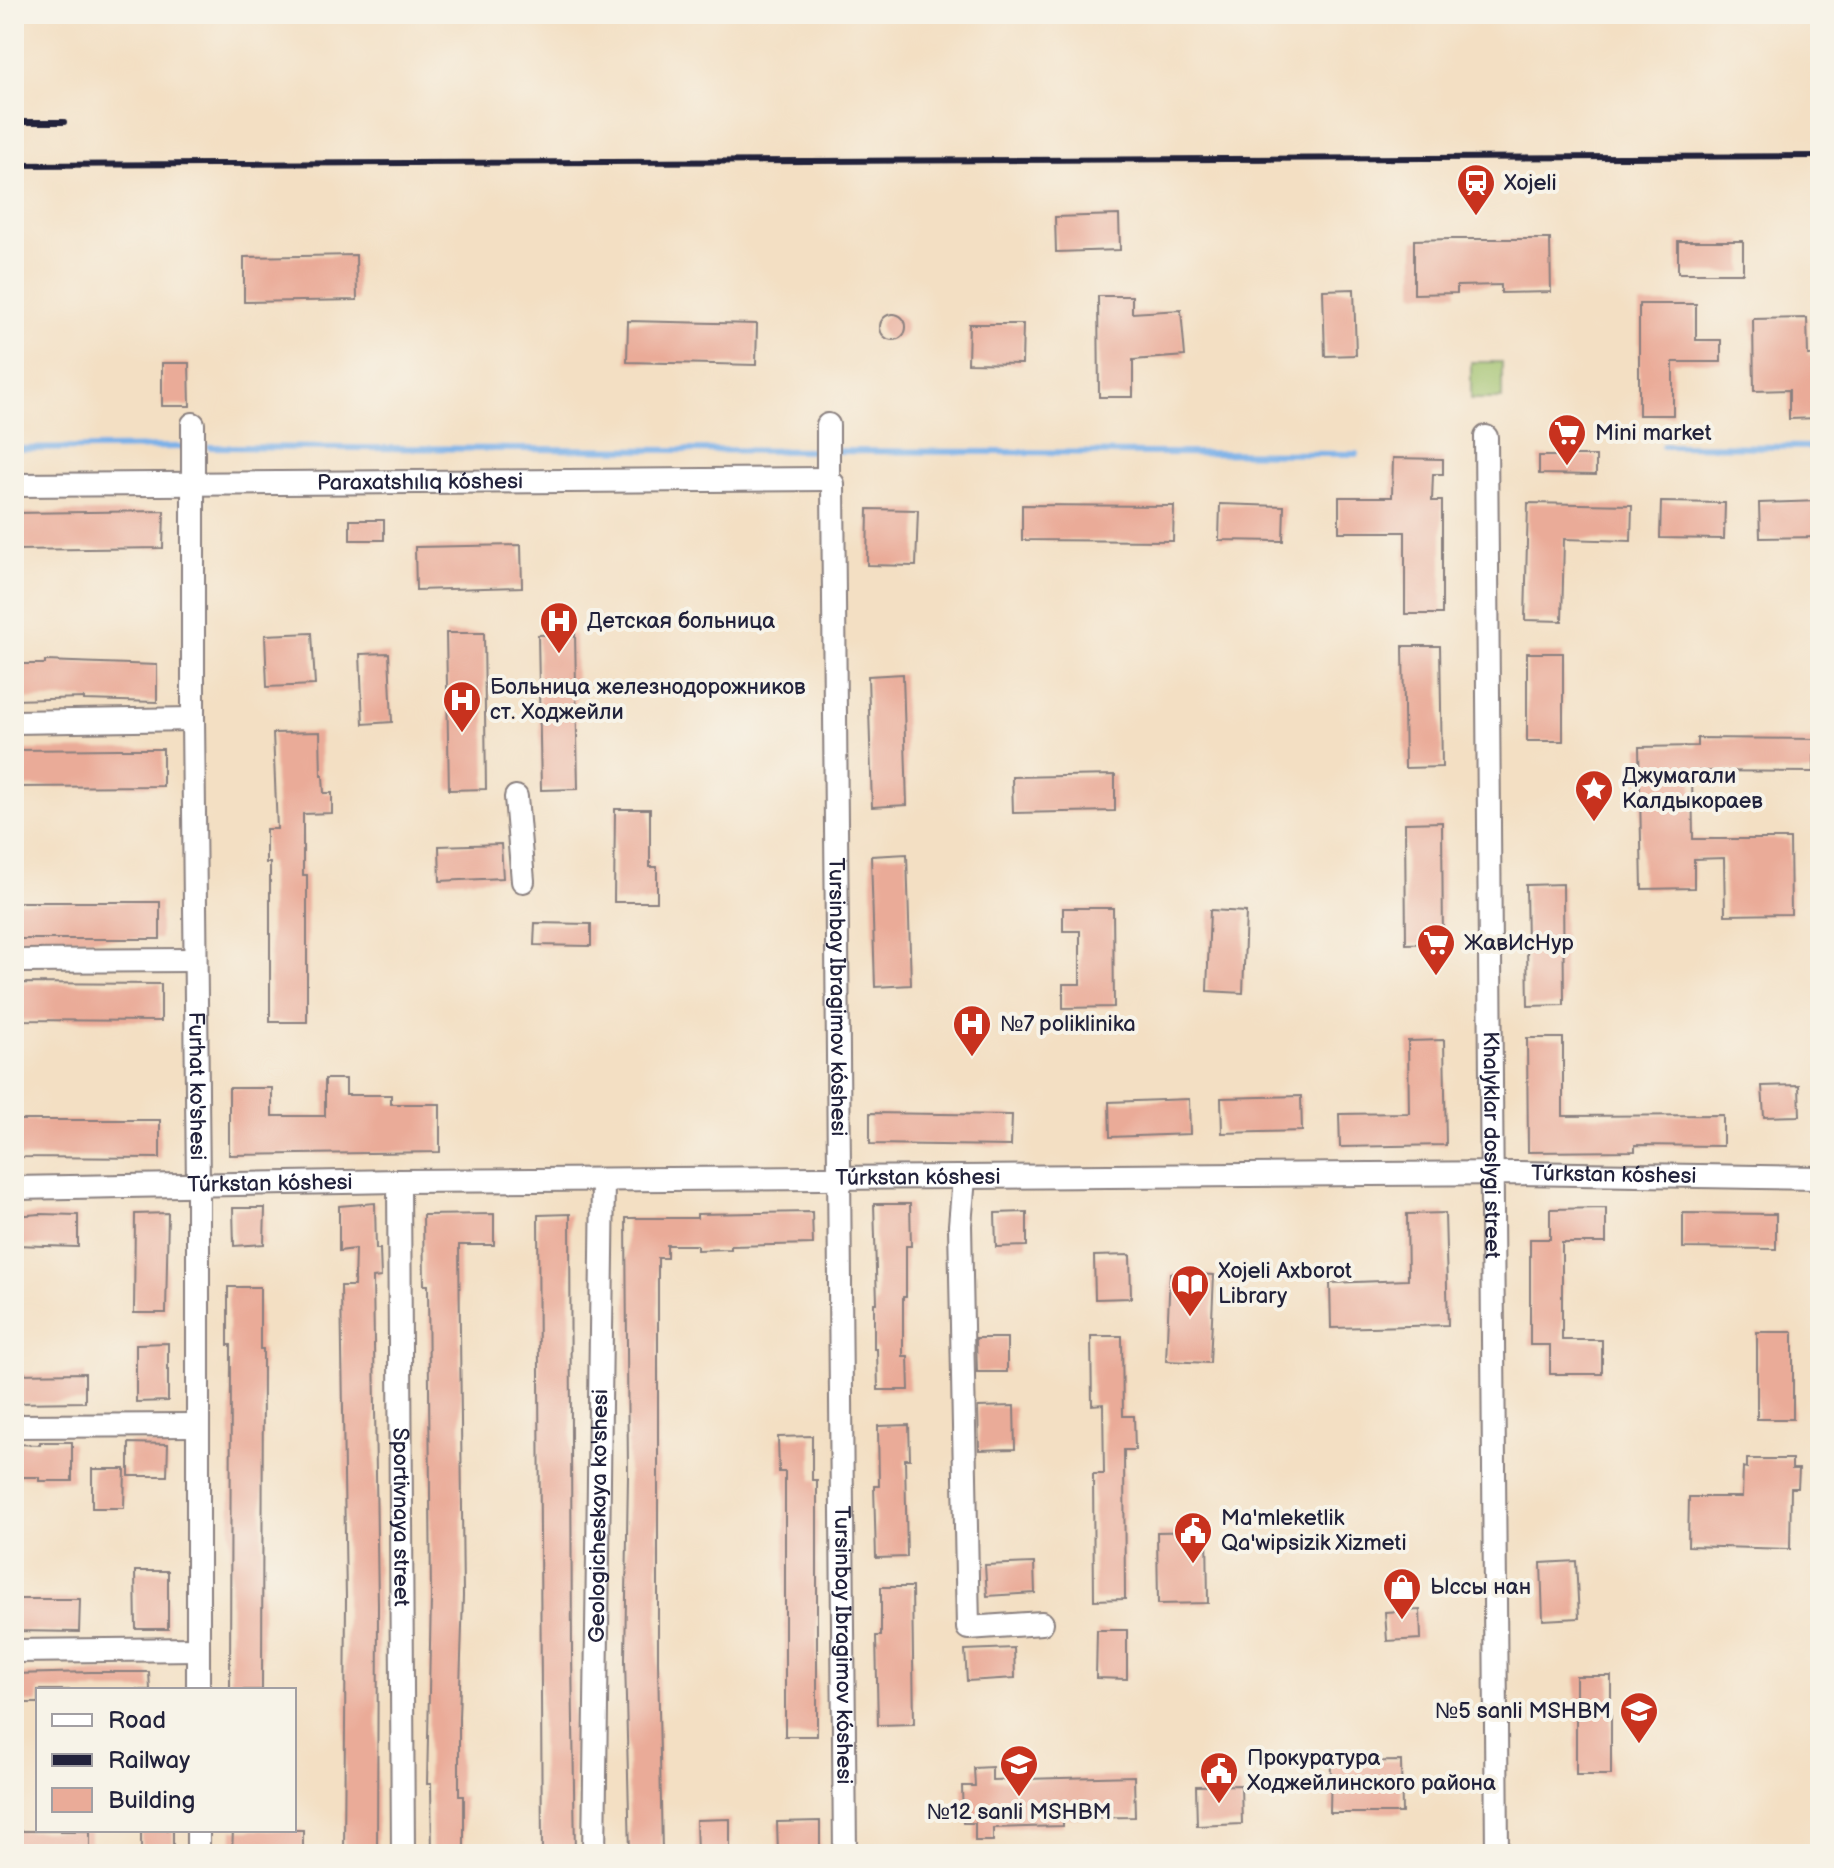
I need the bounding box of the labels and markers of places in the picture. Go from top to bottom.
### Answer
station icon: Xojeli [1455,162,1497,217]
place label: Xojeli [1503,170,1557,197]
supermarket icon: Mini market [1546,412,1588,467]
place label: Mini market [1595,420,1712,447]
hospital icon: Детская больница [538,600,580,655]
place label: Детская больница [587,608,775,635]
place label: Больница железнодорожников ст. Ходжейли [490,674,806,726]
hospital icon: Больница железнодорожников ст. Ходжейли [441,679,483,734]
place label: Джумагали Калдыкораев [1622,763,1763,815]
place icon: Джумагали Калдыкораев [1573,768,1615,823]
supermarket icon: ЖавИсНур [1415,922,1457,977]
place label: ЖавИсНур [1464,930,1574,957]
hospital icon: №7 poliklinika [951,1003,993,1058]
place label: №7 poliklinika [1000,1011,1136,1038]
place label: Xojeli Axborot Library [1217,1258,1352,1310]
library icon: Xojeli Axborot Library [1169,1263,1211,1318]
place label: Ma'mleketlik Qa'wipsizik Xizmeti [1221,1505,1407,1557]
public building icon: Ma'mleketlik Qa'wipsizik Xizmeti [1172,1510,1214,1565]
shop icon: Ыссы нан [1381,1566,1423,1621]
place label: Ыссы нан [1430,1574,1531,1601]
school or university icon: №5 sanli MSHBM [1618,1690,1660,1745]
place label: №5 sanli MSHBM [1435,1698,1611,1725]
school or university icon: №12 sanli MSHBM [998,1743,1040,1798]
place label: Прокуратура Ходжейлинского района [1247,1745,1496,1797]
public building icon: Прокуратура Ходжейлинского района [1198,1750,1240,1805]
place label: №12 sanli MSHBM [926,1799,1112,1826]

